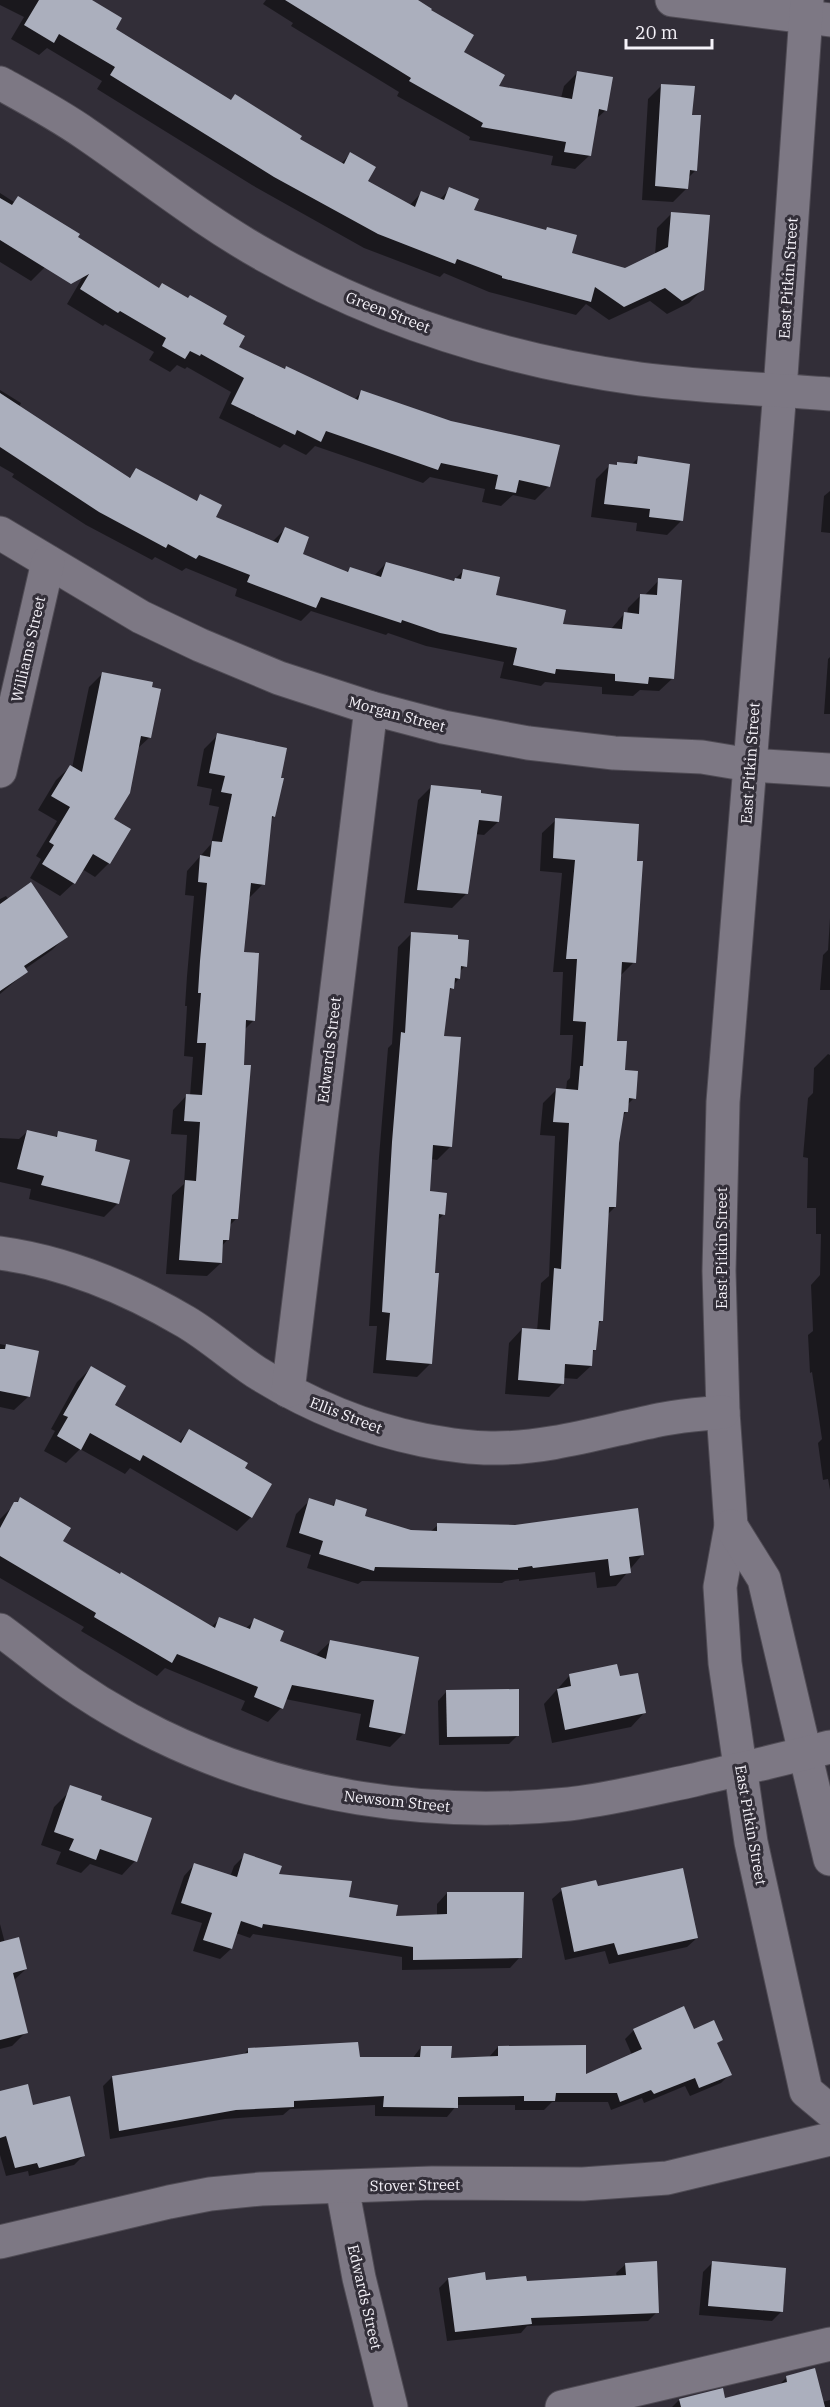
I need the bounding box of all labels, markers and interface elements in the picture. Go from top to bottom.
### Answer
scale bar [626,12,712,50]
text: 20 m [635,21,678,44]
street label: East Pitkin Street [774,217,802,339]
street label: Green Street [343,287,433,337]
street label: Williams Street [7,594,49,704]
street label: Morgan Street [346,692,448,736]
street label: East Pitkin Street [736,702,764,824]
street label: Edwards Street [313,996,345,1104]
street label: East Pitkin Street [712,1187,731,1309]
street label: Ellis Street [307,1392,385,1438]
street label: East Pitkin Street [731,1763,771,1887]
street label: Newsom Street [343,1786,451,1816]
street label: Stover Street [370,2175,460,2195]
street label: Edwards Street [344,2243,386,2351]

